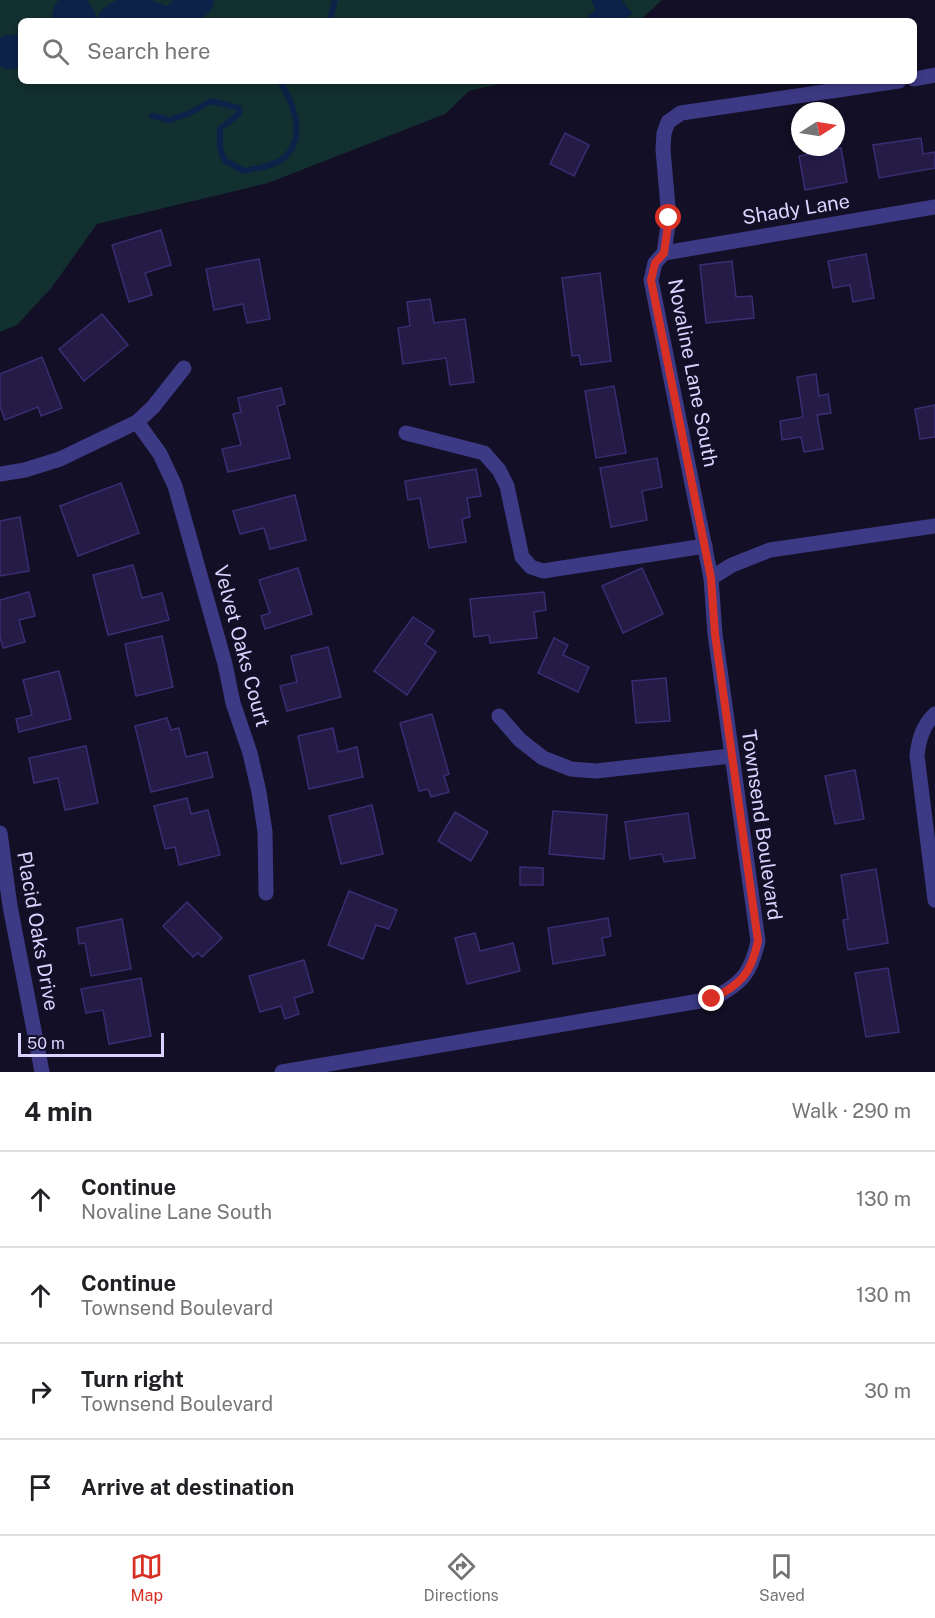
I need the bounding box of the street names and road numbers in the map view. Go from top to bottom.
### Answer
street label: Shady Lane [741,189,851,229]
street label: Novaline Lane South [663,277,723,469]
street label: Velvet Oaks Court [209,563,275,729]
street label: Townsend Boulevard [737,728,787,922]
street label: Placid Oaks Drive [12,849,64,1013]

